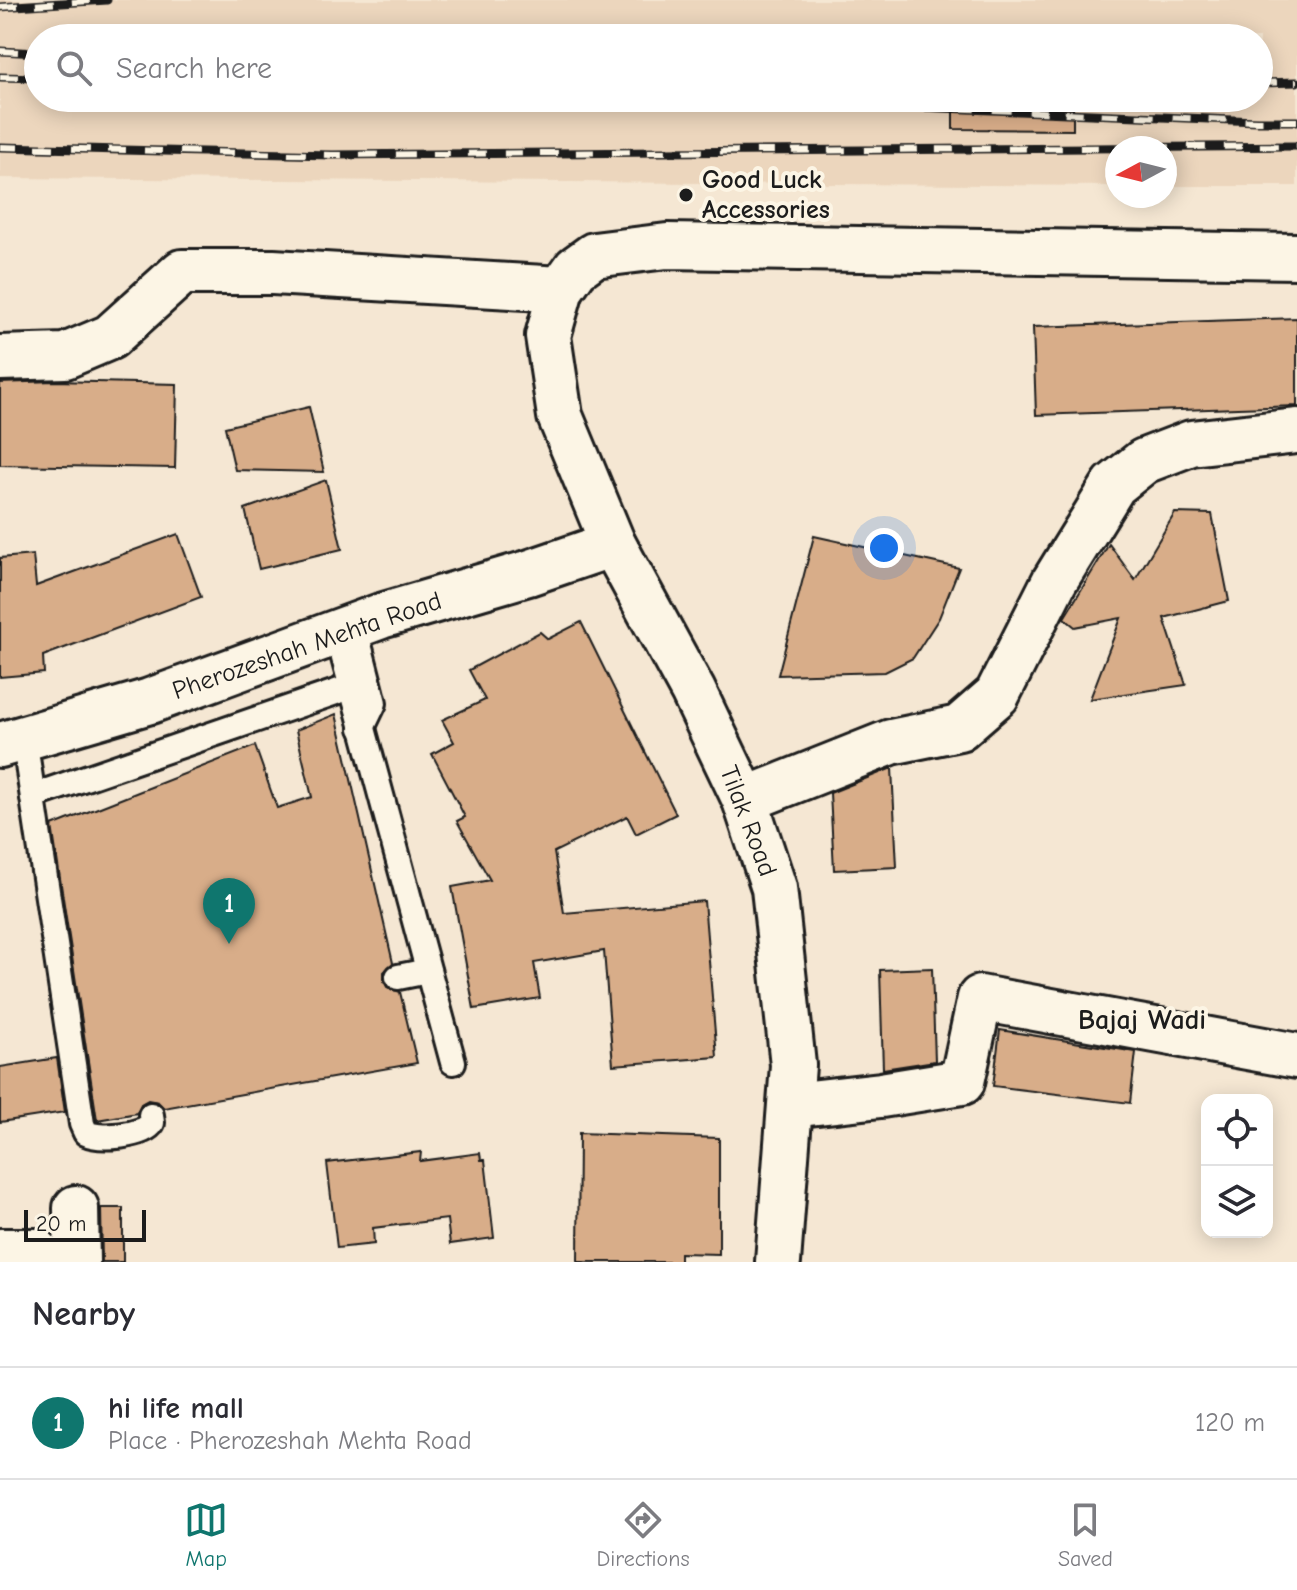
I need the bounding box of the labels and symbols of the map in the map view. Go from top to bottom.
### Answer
north arrow [1105,136,1177,208]
place label: Good Luck Accessories [702,165,830,225]
marker: Good Luck Accessories [677,186,695,204]
your location [864,528,904,568]
street label: Pherozeshah Mehta Road [169,586,445,706]
street label: Tilak Road [713,761,783,881]
pin: 1 [203,878,255,944]
district label: Bajaj Wadi [1078,1004,1206,1036]
scale bar [24,1206,146,1242]

